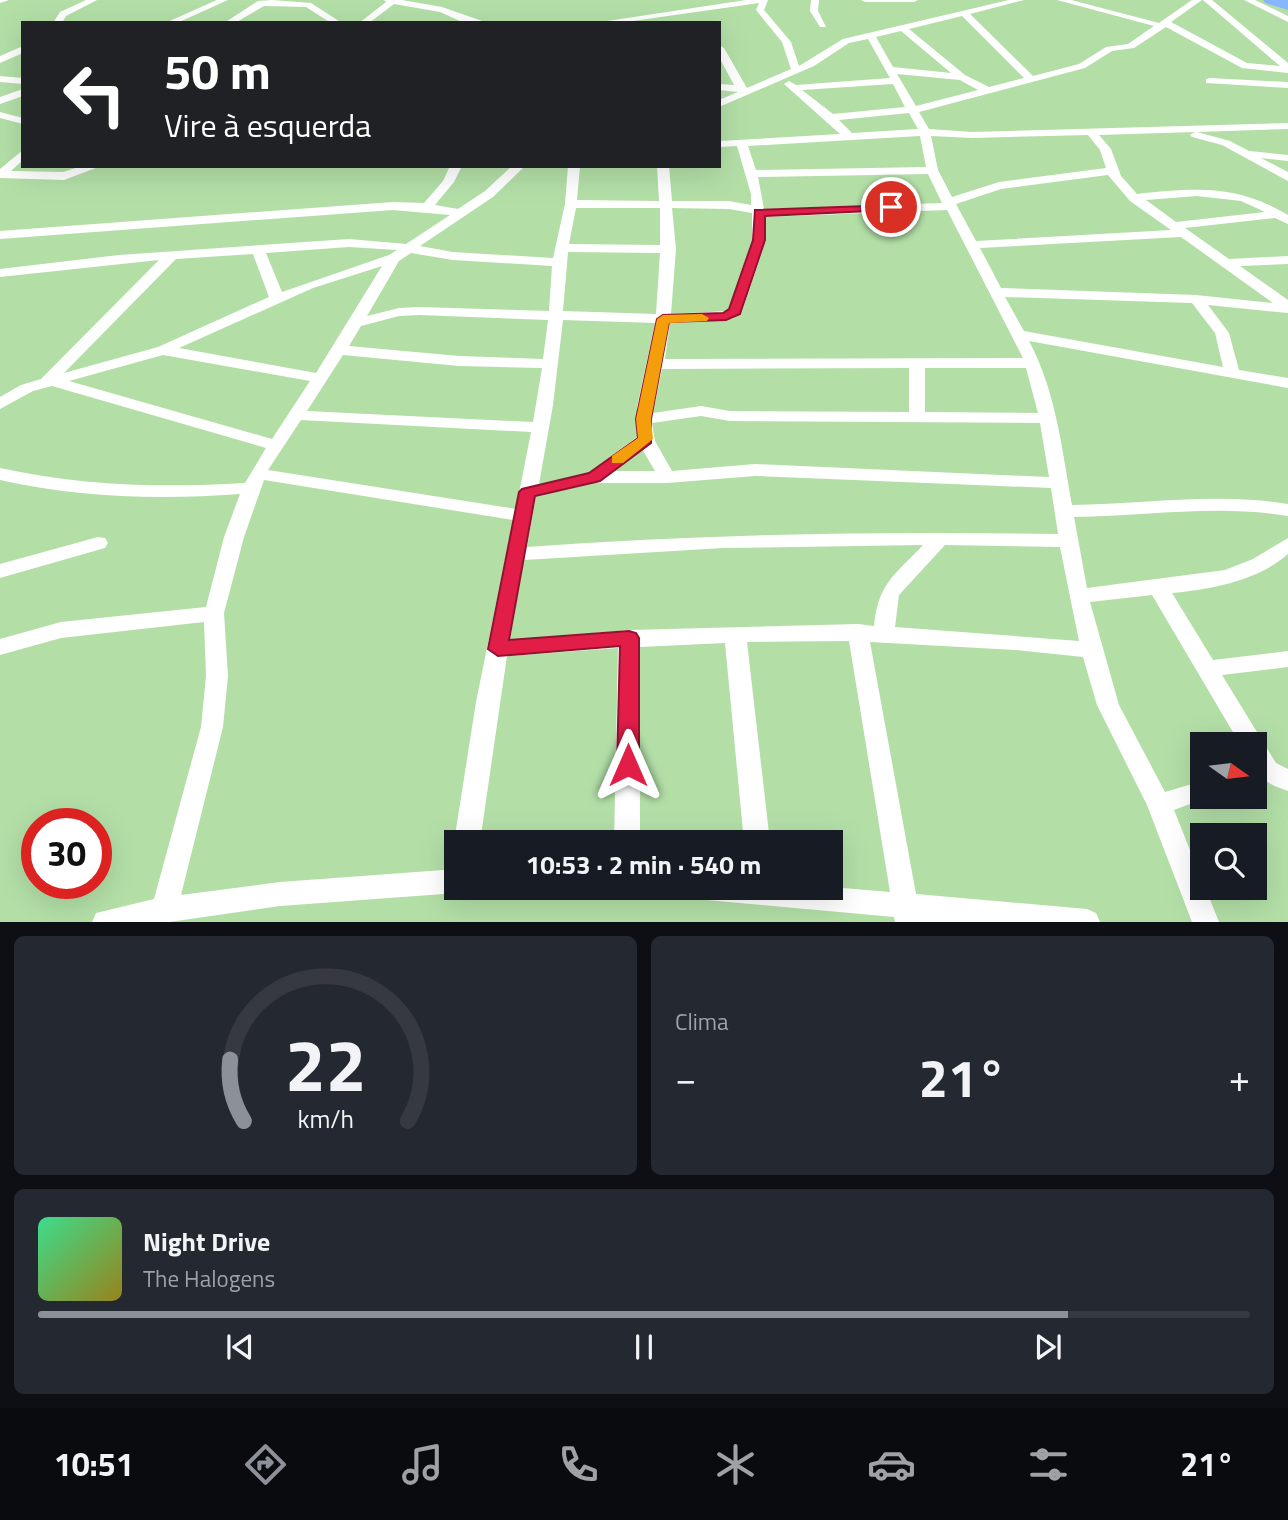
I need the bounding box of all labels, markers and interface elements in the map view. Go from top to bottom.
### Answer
text: 50 m [164,33,271,108]
icon: left [49,49,140,140]
text: Vire à esquerda [164,101,371,149]
pin [861,177,921,237]
icon: arrive [872,188,910,226]
position arrow [591,728,665,802]
north arrow [1190,732,1267,808]
map controls [1190,732,1267,900]
speed limit sign: 30 [21,808,112,899]
button: search [1190,823,1267,900]
text: 10:53 · 2 min · 540 m [526,845,761,884]
text: Clima [675,1004,729,1039]
text: 22 [285,1010,366,1120]
text: 21° [919,1038,1006,1117]
text: − [675,1049,696,1107]
text: + [1229,1049,1250,1107]
text: km/h [297,1100,354,1138]
text: Night Drive [143,1222,270,1261]
text: The Halogens [143,1261,275,1296]
icon: previous [221,1328,259,1366]
icon: pause [625,1328,663,1366]
icon: next [1029,1328,1067,1366]
text: 10:51 [54,1440,134,1488]
icon: directions [241,1440,290,1489]
icon: music [398,1440,447,1489]
icon: phone [554,1440,603,1489]
icon: climate [711,1440,760,1489]
icon: car [867,1440,916,1489]
icon: filters [1024,1440,1073,1489]
text: 21° [1180,1440,1234,1488]

